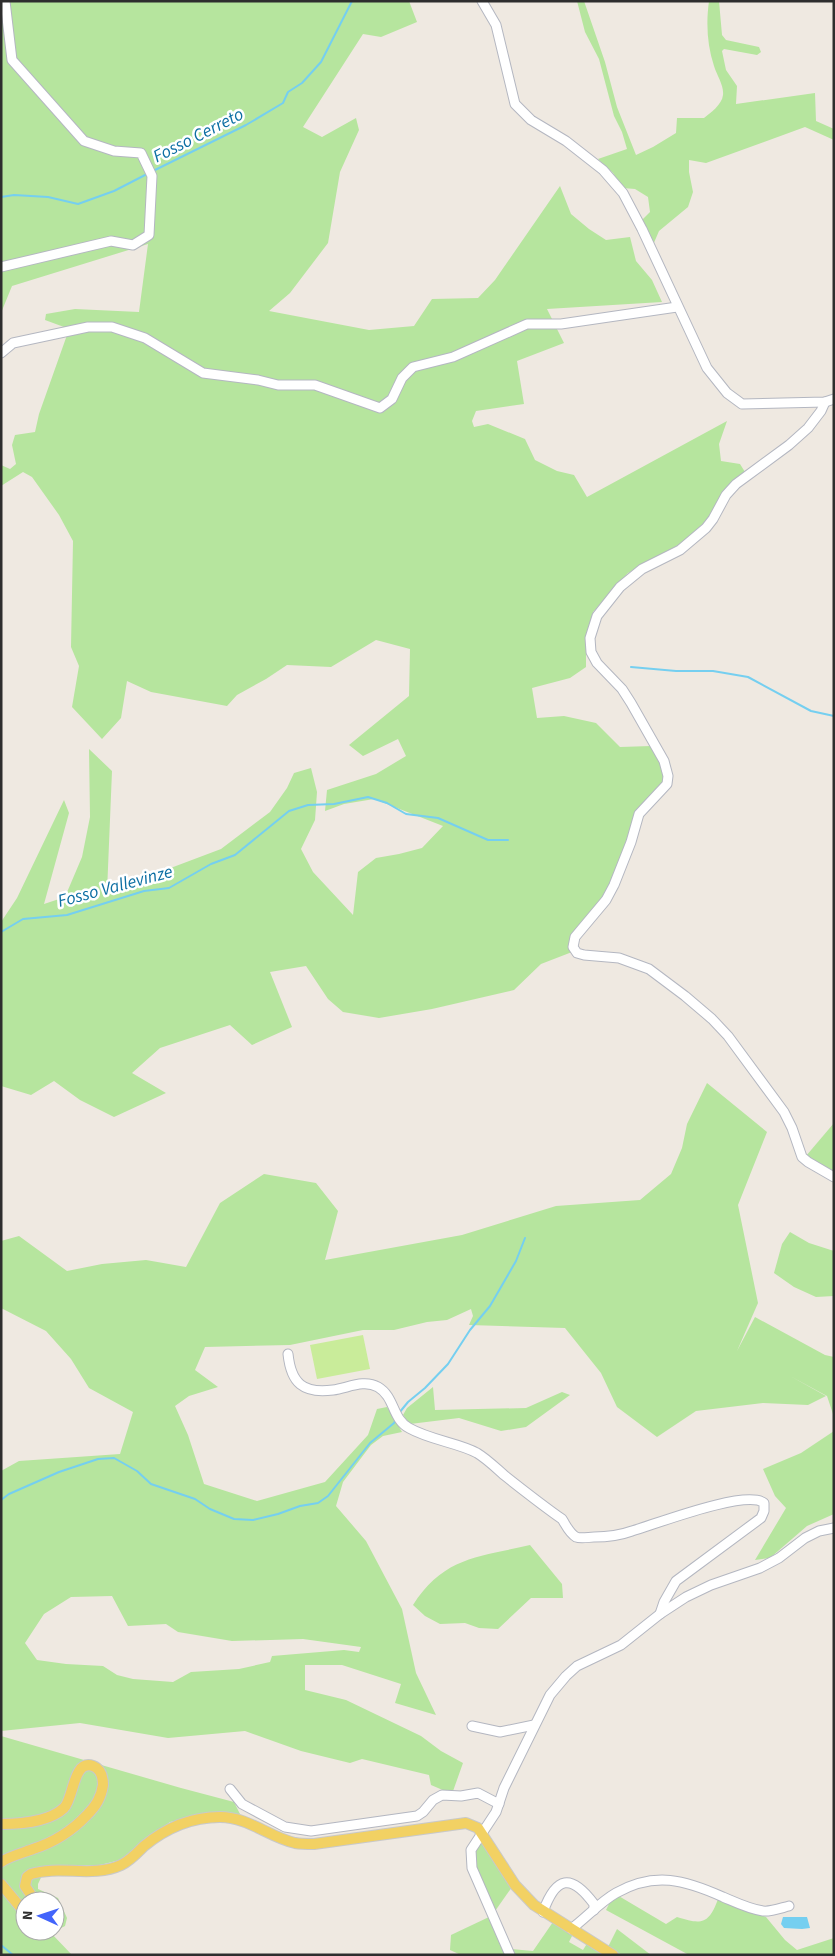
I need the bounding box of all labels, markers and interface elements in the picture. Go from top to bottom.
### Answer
water label: Fosso Cerreto [149,102,248,169]
water label: Fosso Vallevinze [55,859,176,914]
north arrow [15,1891,65,1941]
text: N [18,1910,38,1921]

